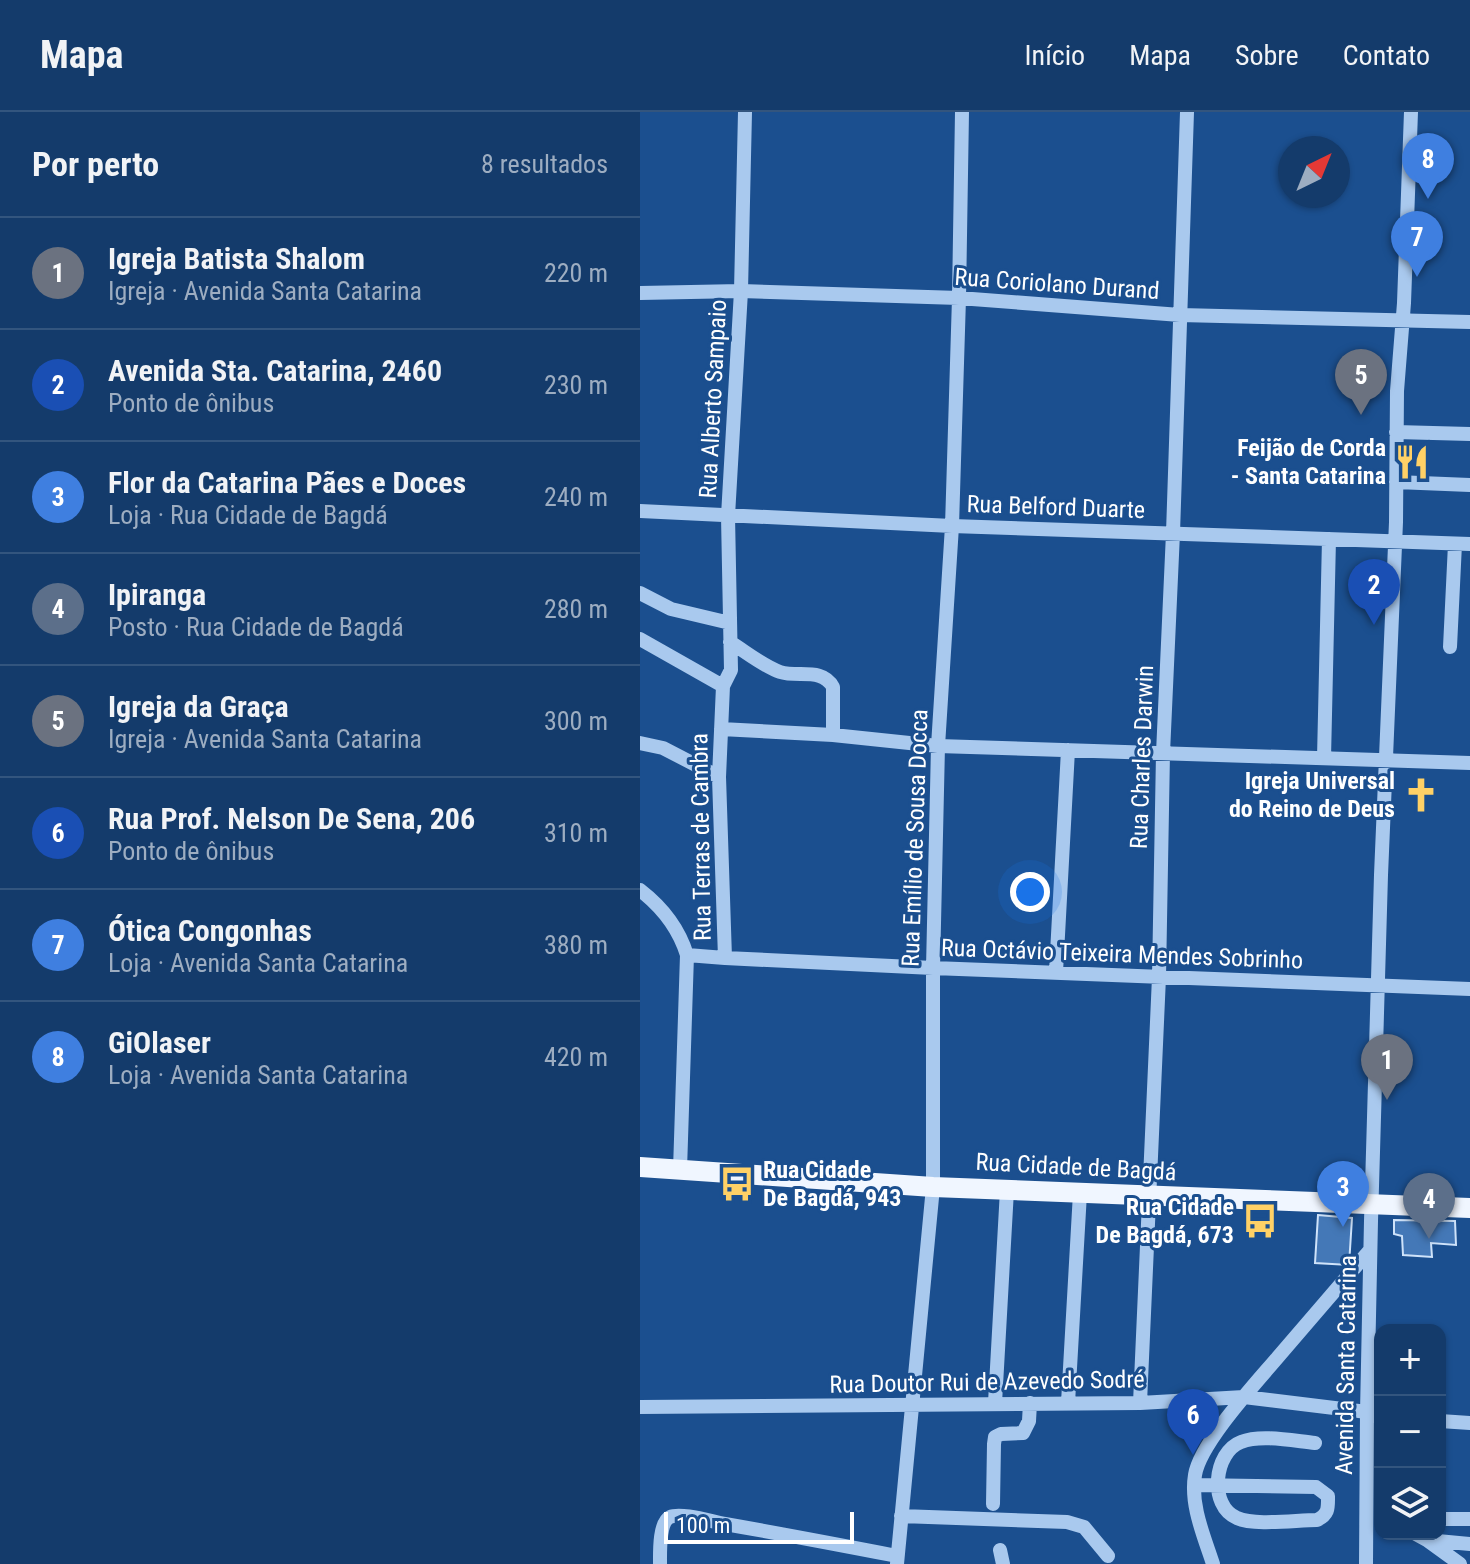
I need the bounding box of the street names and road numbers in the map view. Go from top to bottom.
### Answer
street label: Rua Coriolano Durand [954,263,1160,305]
street label: Rua Alberto Sampaio [694,299,732,499]
street label: Rua Belford Duarte [966,490,1146,524]
street label: Rua Charles Darwin [1125,665,1159,849]
street label: Rua Emílio de Sousa Docca [897,709,933,967]
street label: Rua Terras de Cambra [685,733,717,941]
street label: Rua Octávio Teixeira Mendes Sobrinho [941,934,1303,974]
street label: Rua Cidade de Bagdá [975,1148,1177,1186]
street label: Avenida Santa Catarina [1330,1255,1362,1475]
street label: Rua Doutor Rui de Azevedo Sodré [829,1365,1145,1399]

